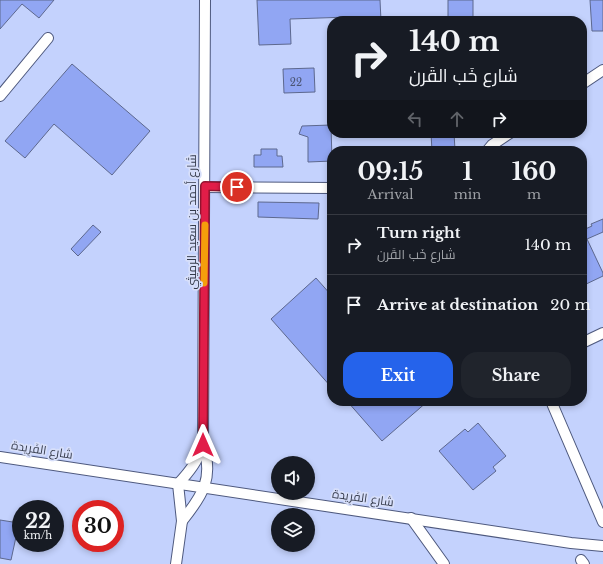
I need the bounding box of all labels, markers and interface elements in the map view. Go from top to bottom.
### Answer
text: 140 m [409,24,499,59]
icon: right [343,32,395,84]
text: شارع خَب القَرن [409,65,518,87]
house number: 22 [290,76,302,89]
icon: left [404,108,426,130]
icon: ahead [446,108,468,130]
icon: right [488,108,510,130]
street label: شارع أحمد بن سعيد الرميثي [184,154,202,290]
text: 09:15 [358,157,423,186]
text: 1 [462,157,473,186]
text: 160 [512,157,556,186]
pin [220,170,254,204]
icon: arrive [226,176,248,198]
text: Arrival [367,186,413,203]
text: min [454,186,481,203]
text: m [527,186,541,203]
text: Turn right [377,223,460,242]
icon: right [343,234,365,256]
text: 140 m [524,235,571,254]
text: شارع خَب القَرن [377,246,455,263]
icon: arrive [343,294,365,316]
text: Arrive at destination [377,295,538,314]
text: 20 m [550,295,591,314]
button: Exit [343,352,453,398]
button: Share [461,352,571,398]
position arrow [182,424,224,466]
street label: شارع الفَرِيدة [10,437,74,463]
map controls [271,456,315,552]
button: sound [271,456,315,500]
street label: شارع الفَرِيدة [331,486,395,510]
speed limit sign: 30 [72,500,124,552]
button: layers [271,508,315,552]
text: 22 [25,509,51,533]
text: km/h [24,529,52,542]

